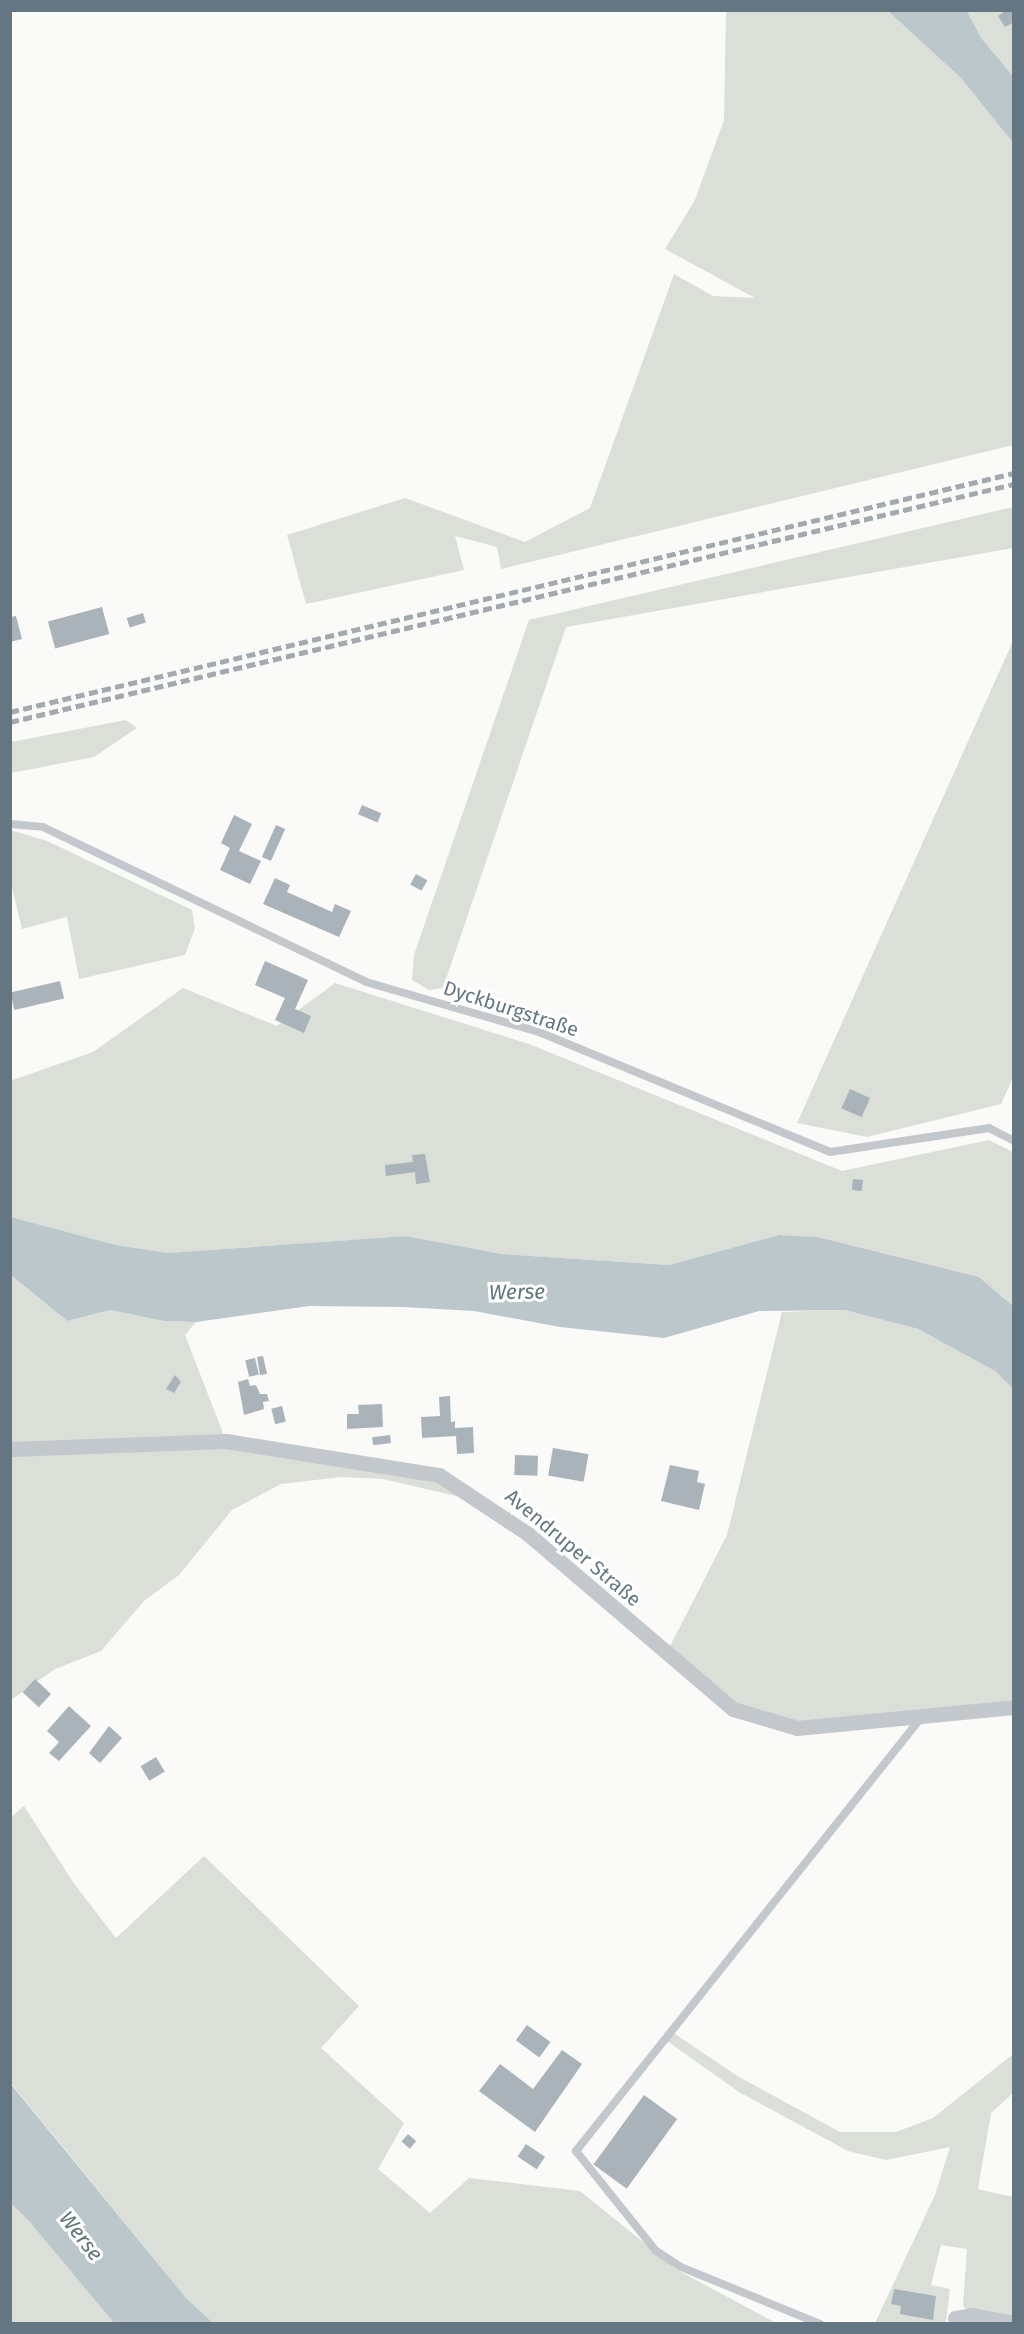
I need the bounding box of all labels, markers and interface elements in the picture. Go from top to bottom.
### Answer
street label: Dyckburgstraße [440,976,582,1042]
water label: Werse [489,1279,545,1305]
street label: Avendruper Straße [500,1484,646,1612]
water label: Werse [54,2206,108,2266]

